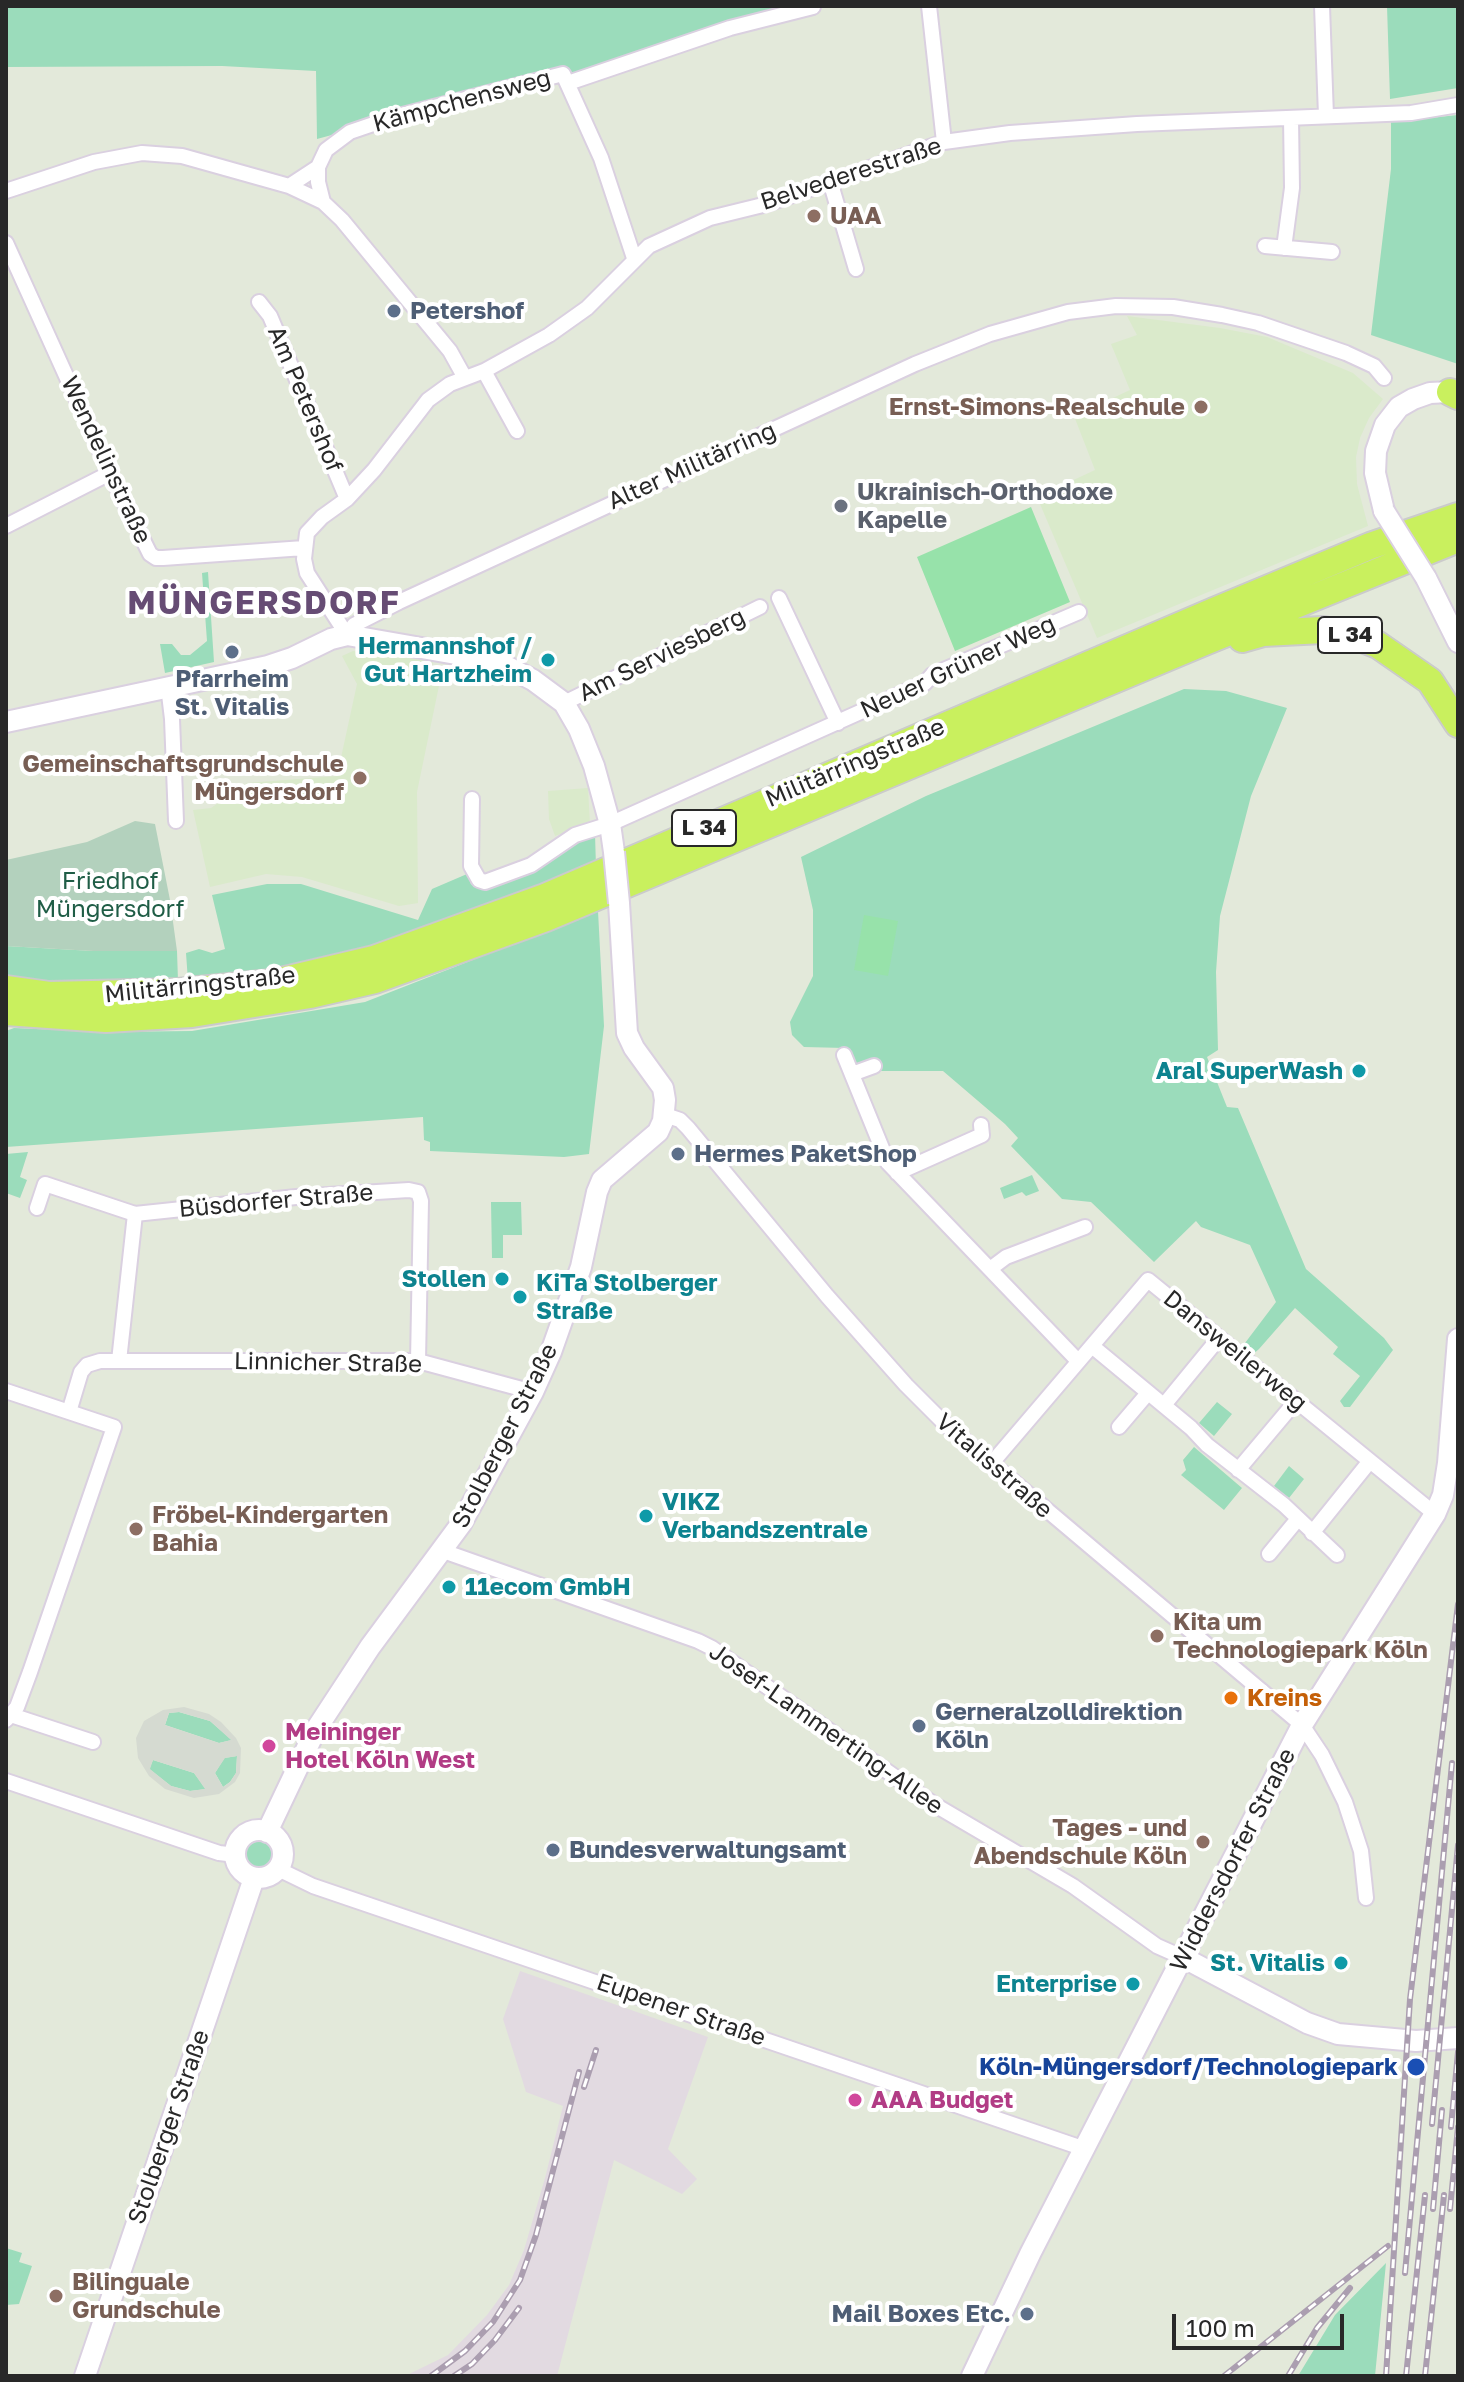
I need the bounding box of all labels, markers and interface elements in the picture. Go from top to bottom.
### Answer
street label: Kämpchensweg [370,63,554,139]
street label: Belvederestraße [757,131,945,217]
place label: UAA [830,202,881,230]
marker: UAA [805,207,823,225]
place label: Petershof [410,297,524,325]
marker: Petershof [385,302,403,320]
street label: Am Petershof [261,322,349,476]
street label: Wendelinstraße [55,372,157,548]
place label: Ernst-Simons-Realschule [889,393,1185,421]
marker: Ernst-Simons-Realschule [1192,398,1210,416]
street label: Alter Militärring [604,416,780,516]
place label: Ukrainisch-Orthodoxe Kapelle [857,478,1113,534]
marker: Ukrainisch-Orthodoxe Kapelle [832,497,850,515]
district label: MÜNGERSDORF [127,585,401,623]
street label: Am Serviesberg [574,602,750,708]
street label: Neuer Grüner Weg [856,609,1060,725]
road number: L 34 [1318,617,1382,653]
place label: Hermannshof / Gut Hartzheim [358,632,532,688]
marker: Pfarrheim St. Vitalis [223,643,241,661]
marker: Hermannshof / Gut Hartzheim [539,651,557,669]
place label: Pfarrheim St. Vitalis [175,665,289,721]
street label: Militärringstraße [761,712,949,814]
place label: Gemeinschaftsgrundschule Müngersdorf [22,750,344,806]
marker: Gemeinschaftsgrundschule Müngersdorf [351,769,369,787]
road number: L 34 [672,810,736,846]
park label: Friedhof Müngersdorf [36,867,184,923]
street label: Militärringstraße [103,961,297,1009]
place label: Aral SuperWash [1156,1057,1343,1085]
marker: Aral SuperWash [1350,1062,1368,1080]
place label: Hermes PaketShop [694,1140,917,1168]
marker: Hermes PaketShop [669,1145,687,1163]
street label: Büsdorfer Straße [178,1178,374,1224]
place label: Stollen [402,1265,486,1293]
place label: KiTa Stolberger Straße [536,1269,718,1325]
marker: Stollen [493,1270,511,1288]
street label: Dansweilerweg [1157,1284,1313,1418]
marker: KiTa Stolberger Straße [511,1288,529,1306]
street label: Stolberger Straße [446,1339,564,1533]
street label: Linnicher Straße [234,1347,422,1379]
street label: Vitalisstraße [930,1407,1058,1525]
place label: VIKZ Verbandszentrale [662,1488,868,1544]
place label: Fröbel-Kindergarten Bahia [152,1501,388,1557]
marker: VIKZ Verbandszentrale [637,1507,655,1525]
marker: Fröbel-Kindergarten Bahia [127,1520,145,1538]
place label: 11ecom GmbH [465,1573,631,1601]
marker: 11ecom GmbH [440,1578,458,1596]
place label: Kita um Technologiepark Köln [1173,1608,1428,1664]
marker: Kita um Technologiepark Köln [1148,1627,1166,1645]
street label: Josef-Lammerting-Allee [704,1637,948,1821]
place label: Kreins [1247,1684,1322,1712]
marker: Kreins [1222,1689,1240,1707]
place label: Gerneralzolldirektion Köln [935,1698,1182,1754]
marker: Gerneralzolldirektion Köln [910,1717,928,1735]
place label: Meininger Hotel Köln West [285,1718,475,1774]
marker: Meininger Hotel Köln West [260,1737,278,1755]
street label: Widdersdorfer Straße [1164,1744,1302,1976]
place label: Tages - und Abendschule Köln [974,1814,1187,1870]
marker: Tages - und Abendschule Köln [1194,1833,1212,1851]
place label: Bundesverwaltungsamt [569,1836,847,1864]
marker: Bundesverwaltungsamt [544,1841,562,1859]
place label: St. Vitalis [1210,1949,1325,1977]
marker: St. Vitalis [1332,1954,1350,1972]
street label: Eupener Straße [593,1968,769,2052]
place label: Enterprise [996,1970,1117,1998]
marker: Enterprise [1124,1975,1142,1993]
street label: Stolberger Straße [122,2026,216,2228]
place label: Köln-Müngersdorf/Technologiepark [979,2053,1398,2081]
marker: Köln-Müngersdorf/Technologiepark [1405,2056,1427,2078]
place label: AAA Budget [871,2086,1013,2114]
marker: AAA Budget [846,2091,864,2109]
place label: Bilinguale Grundschule [72,2268,221,2324]
marker: Bilinguale Grundschule [47,2287,65,2305]
scale bar [1176,2298,1348,2348]
place label: Mail Boxes Etc. [832,2300,1011,2328]
marker: Mail Boxes Etc. [1018,2305,1036,2323]
text: 100 m [1186,2313,1255,2342]

